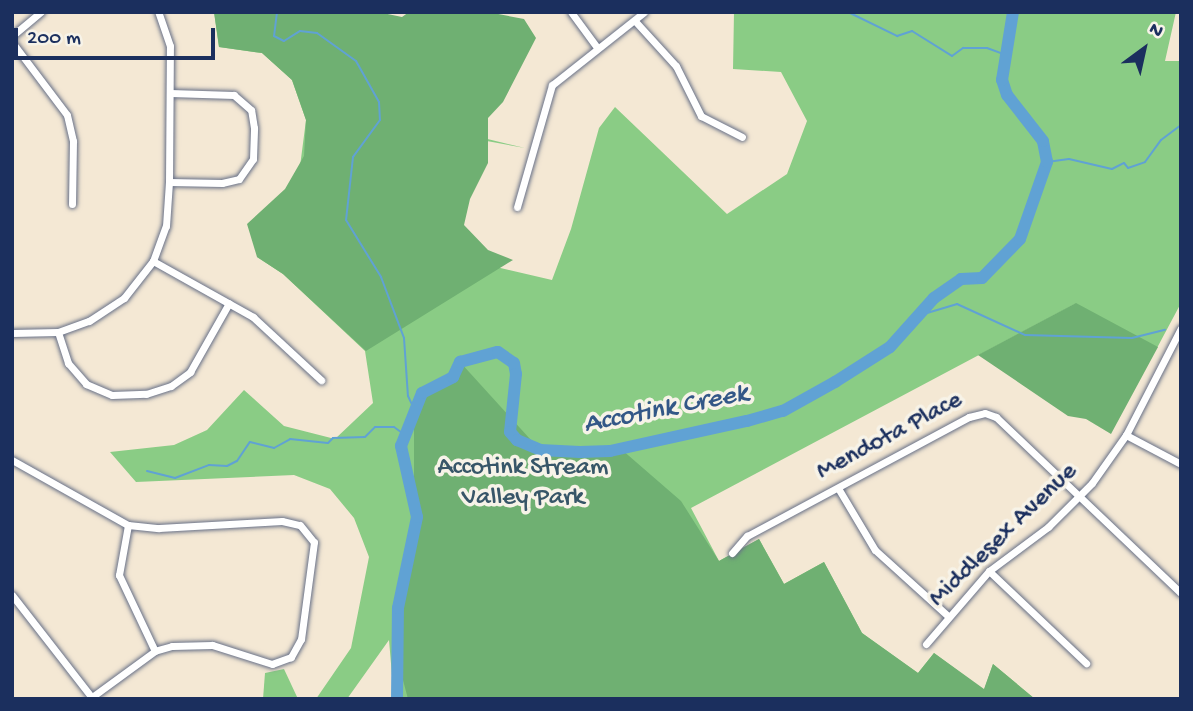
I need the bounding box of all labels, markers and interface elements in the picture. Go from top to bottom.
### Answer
scale bar [18,14,219,58]
north arrow [1109,14,1179,84]
text: N [1144,18,1167,44]
text: 200 m [27,27,81,52]
water label: Accotink Creek [581,378,751,442]
street label: Mendota Place [812,386,968,488]
park label: Accotink Stream Valley Park [437,453,609,514]
street label: Middlesex Avenue [923,457,1085,615]

